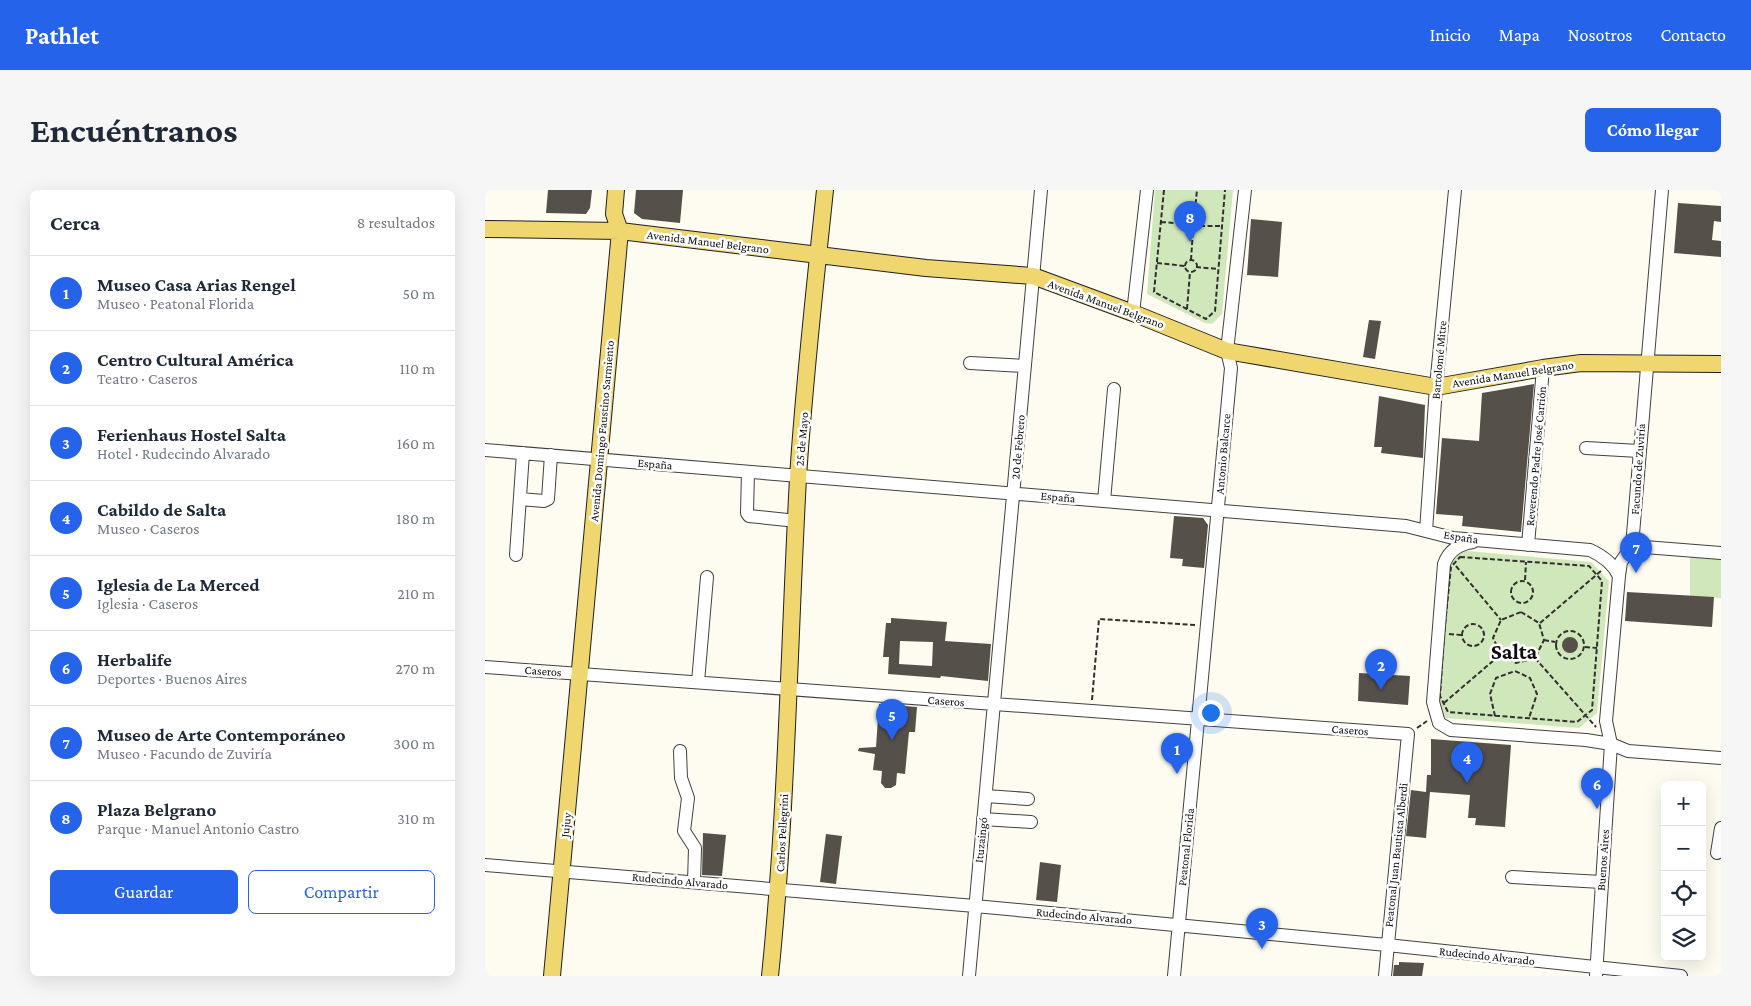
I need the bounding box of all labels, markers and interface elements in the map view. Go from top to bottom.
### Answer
text: Pathlet [25,22,99,49]
text: Inicio [1430,25,1471,45]
text: Mapa [1499,25,1540,45]
text: Nosotros [1568,25,1632,45]
text: Contacto [1660,25,1726,45]
button: Cómo llegar [1585,108,1721,152]
text: Encuéntranos [30,111,237,150]
pin: 8 [1174,201,1206,242]
text: Cerca [50,211,100,235]
text: 8 resultados [357,214,435,231]
street label: Avenida Manuel Belgrano [646,228,770,256]
text: Museo Casa Arias Rengel [97,274,296,295]
street label: Avenida Manuel Belgrano [1046,276,1166,332]
text: 1 [63,285,69,302]
text: 50 m [403,285,435,302]
text: Museo · Peatonal Florida [97,295,254,312]
street label: Bartolomé Mitre [1429,320,1449,400]
street label: Avenida Domingo Faustino Sarmiento [587,340,617,522]
text: Centro Cultural América [97,349,294,370]
street label: Avenida Manuel Belgrano [1451,357,1575,391]
text: 2 [62,360,70,377]
text: 110 m [399,360,435,377]
text: Teatro · Caseros [97,370,198,387]
street label: Reverendo Padre José Carrión [1523,385,1549,527]
street label: 25 de Mayo [793,411,811,467]
street label: Antonio Balcarce [1213,413,1233,495]
street label: 20 de Febrero [1008,414,1028,480]
street label: Facundo de Zuviría [1628,422,1648,515]
text: Ferienhaus Hostel Salta [97,424,286,445]
text: 3 [62,435,70,452]
text: 160 m [397,435,435,452]
text: Hotel · Rudecindo Alvarado [97,445,270,462]
street label: España [637,455,674,473]
street label: España [1040,488,1077,506]
text: Cabildo de Salta [97,499,226,520]
text: 4 [62,510,70,527]
text: 180 m [396,510,435,527]
text: Museo · Caseros [97,520,200,537]
street label: España [1443,527,1480,547]
pin: 7 [1620,532,1652,573]
text: Iglesia de La Merced [97,574,260,595]
text: 5 [62,585,70,602]
text: 210 m [397,585,435,602]
text: Iglesia · Caseros [97,595,198,612]
district label: Salta [1491,639,1538,664]
text: Herbalife [97,649,172,670]
pin: 2 [1365,649,1397,690]
text: 6 [62,660,70,677]
text: 270 m [396,660,435,677]
street label: Caseros [524,663,562,679]
text: Deportes · Buenos Aires [97,670,247,687]
street label: Caseros [927,693,965,709]
pin: 5 [876,699,908,740]
your location [1198,700,1224,726]
street label: Caseros [1331,722,1369,738]
text: Museo de Arte Contemporáneo [97,724,346,745]
pin: 1 [1161,733,1193,774]
text: 7 [62,735,70,752]
text: 300 m [393,735,435,752]
pin: 4 [1451,742,1483,783]
text: Museo · Facundo de Zuviría [97,745,272,762]
pin: 6 [1581,768,1613,809]
map controls [1661,781,1706,961]
button: + [1661,781,1706,826]
street label: Peatonal Juan Bautista Alberdi [1381,782,1411,928]
street label: Carlos Pellegrini [773,794,791,872]
text: Plaza Belgrano [97,799,216,820]
street label: Peatonal Florida [1175,807,1197,887]
text: 8 [61,810,71,827]
text: 310 m [397,810,435,827]
street label: Jujuy [558,811,574,839]
street label: Ituzaingó [972,816,990,864]
text: Parque · Manuel Antonio Castro [97,820,299,837]
button: − [1661,826,1706,871]
street label: Buenos Aires [1594,829,1612,891]
button: Guardar [50,870,238,914]
button: Compartir [248,870,435,914]
street label: Rudecindo Alvarado [631,870,729,892]
button: locate [1661,871,1706,916]
street label: Rudecindo Alvarado [1035,905,1133,927]
pin: 3 [1246,908,1278,949]
button: layers [1661,916,1706,961]
street label: Rudecindo Alvarado [1438,944,1536,968]

